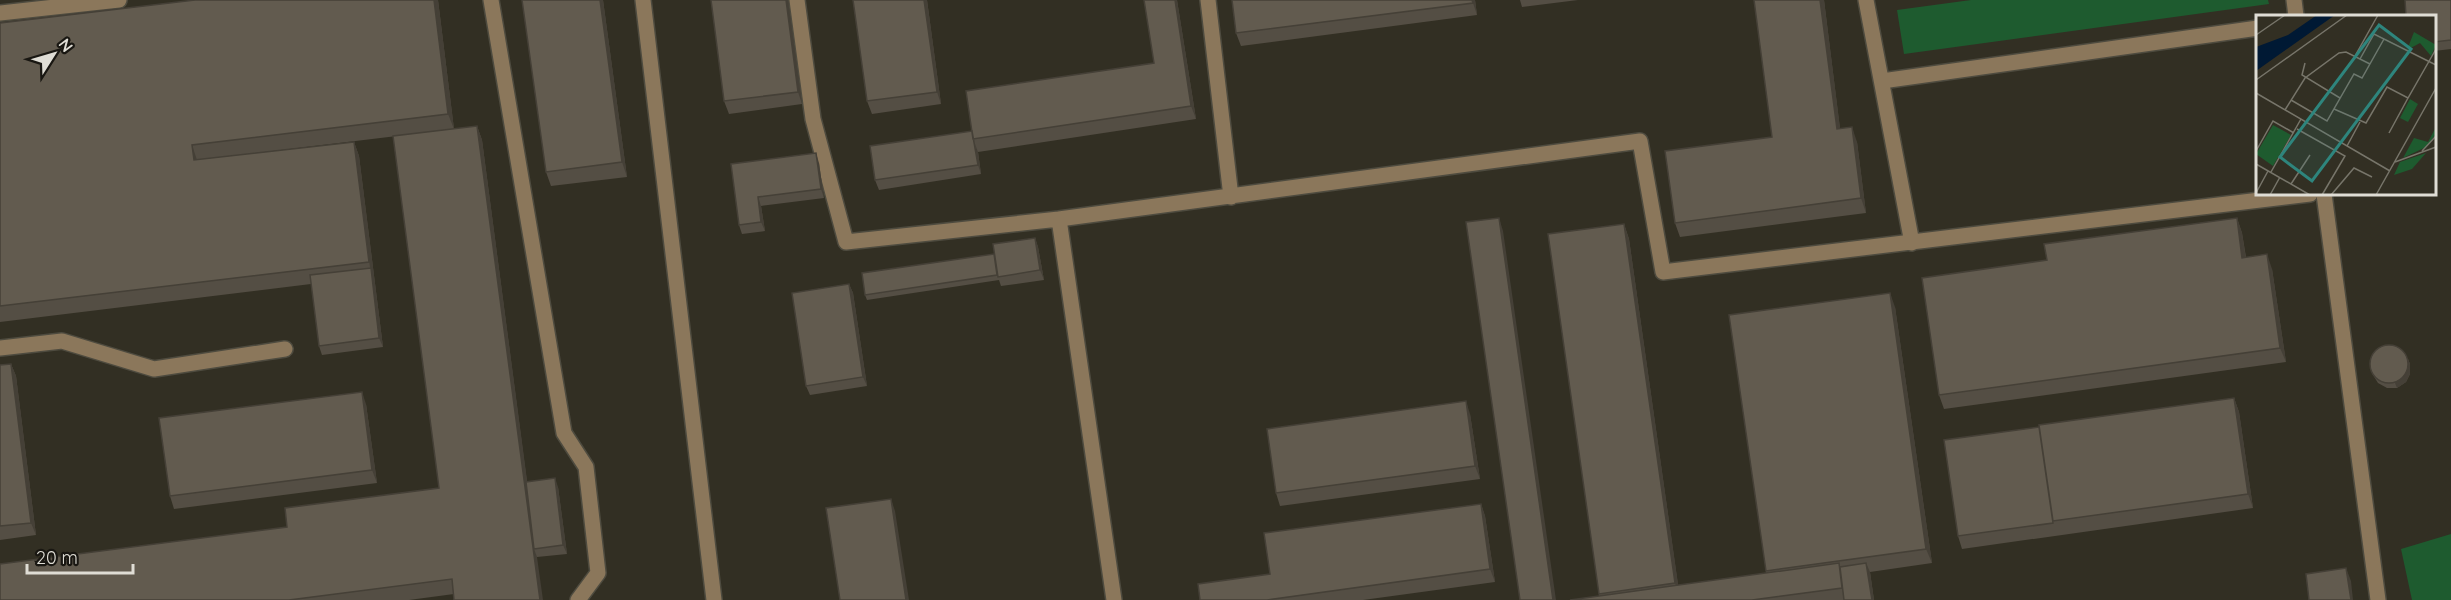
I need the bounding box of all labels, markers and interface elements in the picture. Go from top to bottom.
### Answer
inset map [2256,15,2436,195]
north arrow [24,24,84,84]
text: N [54,34,78,56]
scale bar [27,537,134,575]
text: 20 m [36,546,78,569]

